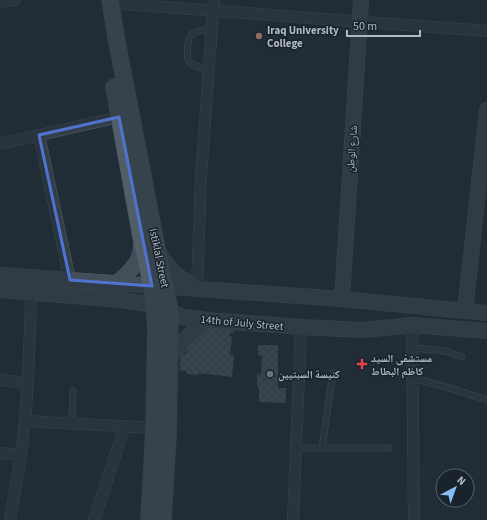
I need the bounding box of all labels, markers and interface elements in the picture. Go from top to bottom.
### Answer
scale bar [347,12,420,38]
text: 50 m [353,18,377,35]
place label: Iraq University College [267,23,339,51]
marker: Iraq University College [254,31,264,41]
street label: شارع الوطن [343,125,361,173]
street label: Istiklal Street [145,227,173,289]
street label: 14th of July Street [200,312,284,334]
place label: مستشفى السيد كاظم البطاط [371,351,432,379]
marker: مستشفى السيد كاظم البطاط [356,358,368,370]
place label: كنيسة السبتيين [278,367,340,382]
marker: كنيسة السبتيين [265,369,275,379]
north arrow [435,468,475,508]
text: N [454,473,469,489]

